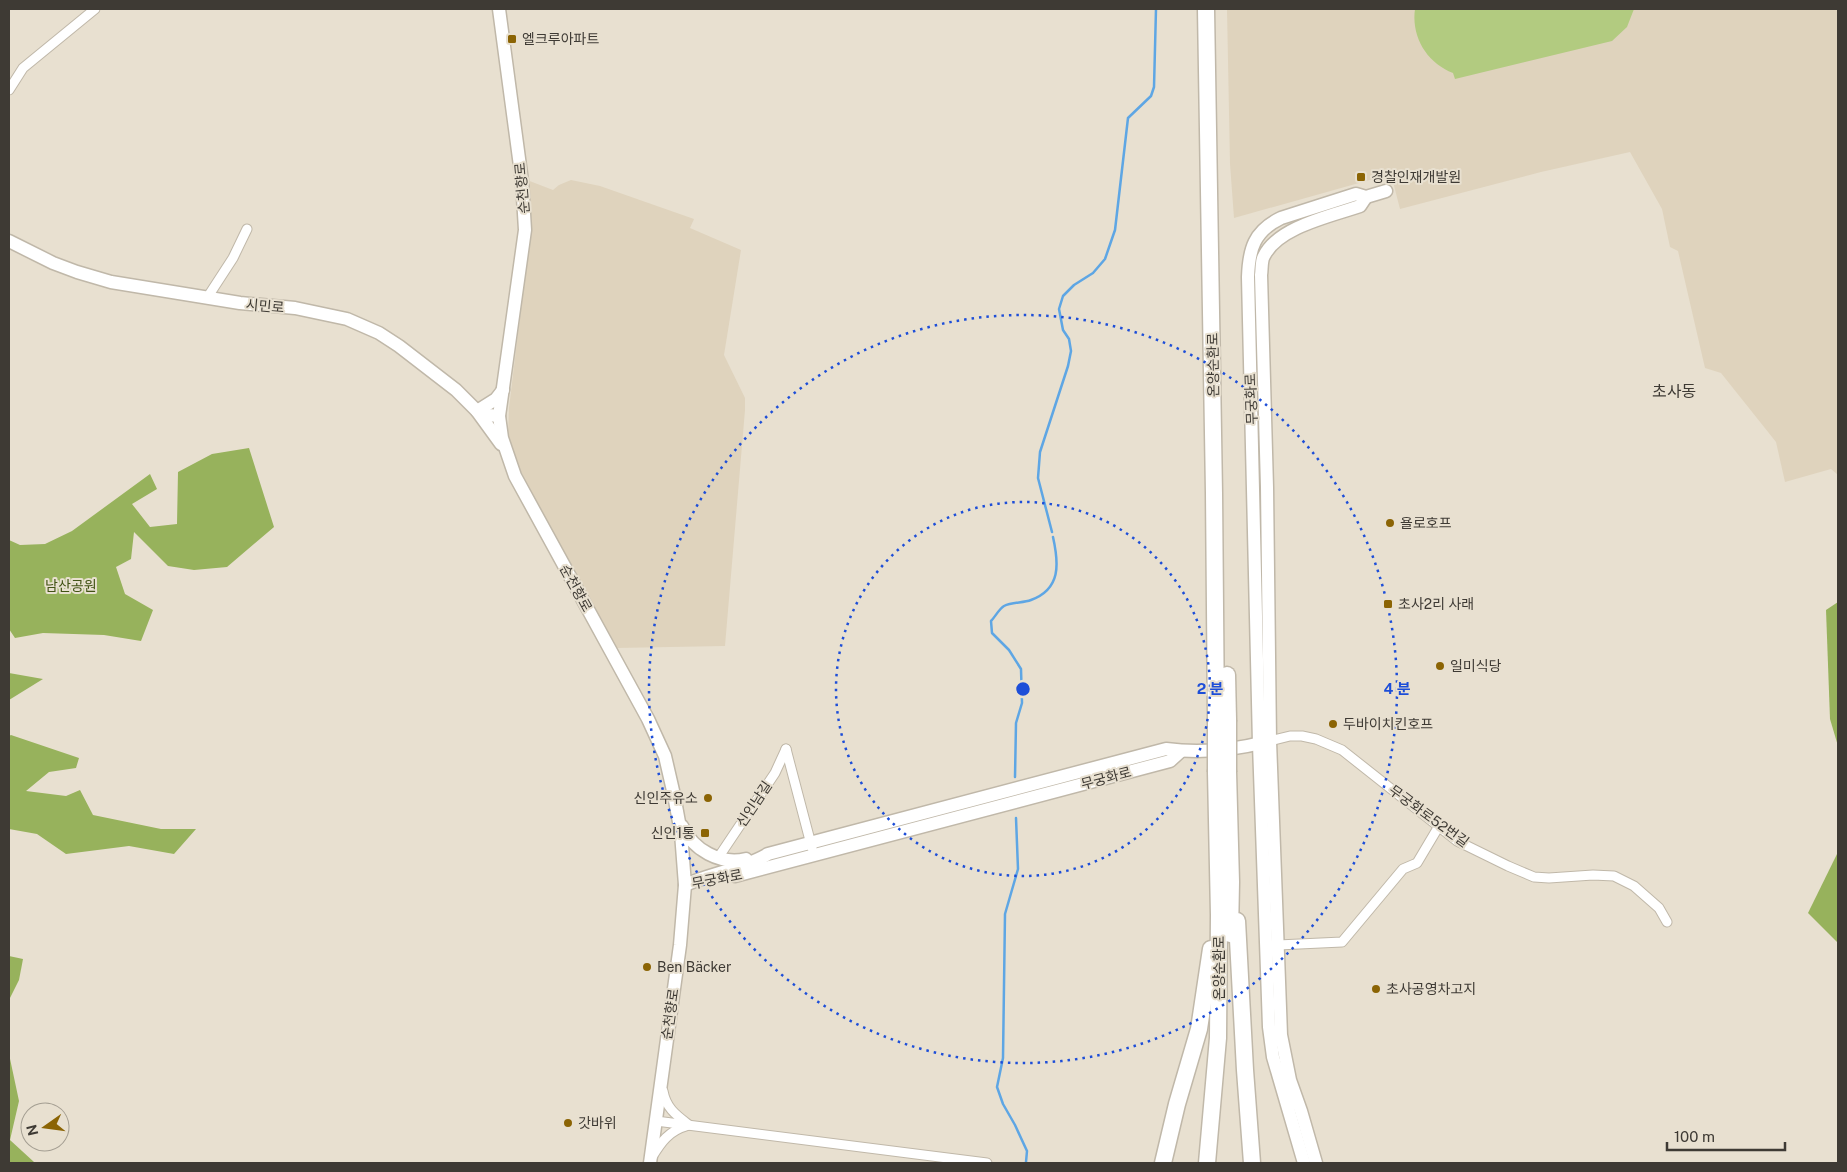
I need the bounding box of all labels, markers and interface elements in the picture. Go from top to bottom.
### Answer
place label: 엘크루아파트 [522,31,599,47]
marker: 엘크루아파트 [506,33,518,45]
street label: 순천향로 [512,162,532,214]
place label: 경찰인재개발원 [1371,169,1461,185]
marker: 경찰인재개발원 [1355,171,1367,183]
street label: 시민로 [245,296,285,316]
street label: 온양순환로 [1204,333,1222,397]
street label: 무궁화로 [1242,373,1260,425]
district label: 초사동 [1652,382,1696,401]
place label: 욜로호프 [1400,515,1452,531]
marker: 욜로호프 [1384,517,1396,529]
street label: 순천향로 [557,562,596,615]
park label: 남산공원 [45,578,97,594]
place label: 초사2리 사래 [1398,596,1474,612]
marker: 초사2리 사래 [1382,598,1394,610]
place label: 일미식당 [1450,658,1502,674]
marker: 일미식당 [1434,660,1446,672]
centre of rings [1014,680,1032,698]
text: 2 분 [1197,680,1224,697]
text: 4 분 [1383,680,1411,697]
place label: 두바이치킨호프 [1343,716,1433,732]
marker: 두바이치킨호프 [1327,718,1339,730]
street label: 무궁화로 [1079,764,1133,792]
street label: 신인남길 [733,778,775,830]
street label: 무궁화로52번길 [1386,782,1472,850]
place label: 신인주유소 [634,790,698,806]
marker: 신인주유소 [702,792,714,804]
place label: 신인1통 [651,825,695,841]
marker: 신인1통 [699,827,711,839]
street label: 무궁화로 [690,866,744,892]
street label: 온양순환로 [1211,936,1227,1000]
place label: Ben Bäcker [657,959,731,975]
marker: Ben Bäcker [641,961,653,973]
place label: 초사공영차고지 [1386,981,1476,997]
marker: 초사공영차고지 [1370,983,1382,995]
street label: 순천향로 [658,987,682,1041]
north arrow [20,1102,70,1152]
place label: 갓바위 [578,1115,617,1131]
marker: 갓바위 [562,1117,574,1129]
scale bar [1667,1120,1784,1152]
text: N [23,1123,41,1137]
text: 100 m [1674,1128,1715,1145]

